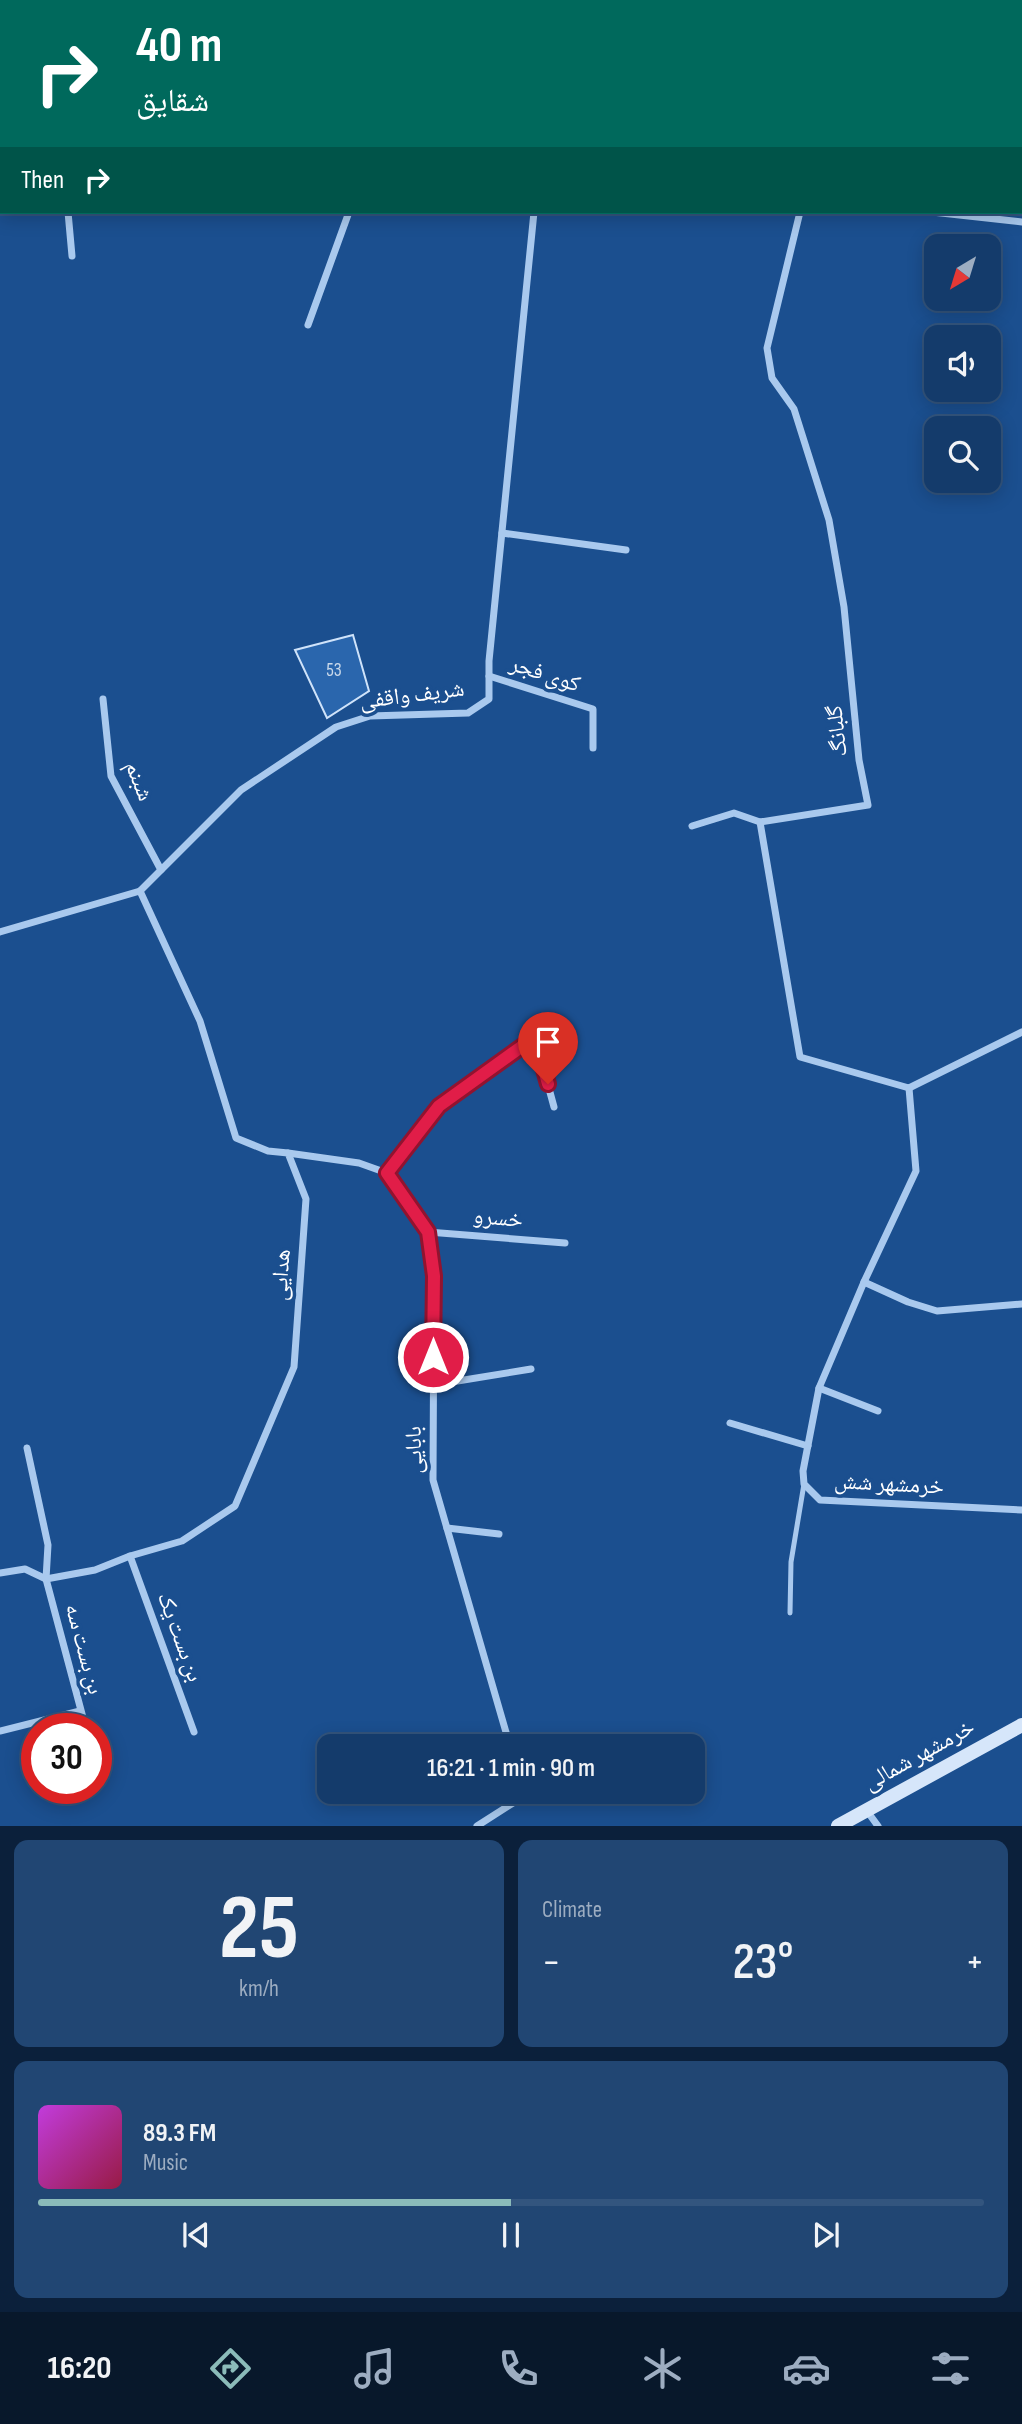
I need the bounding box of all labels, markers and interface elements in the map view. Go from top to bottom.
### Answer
text: 40 m [136,17,222,76]
icon: right [21,28,112,119]
text: شقایق [136,82,209,121]
icon: right [78,161,116,199]
text: Then [21,165,64,196]
north arrow [924,234,1001,312]
map controls [924,234,1001,493]
button: sound [924,325,1001,402]
button: search [924,416,1001,493]
street label: کوی فجر [505,649,584,699]
house number: 53 [326,659,342,682]
street label: شریف واقفی [358,675,466,715]
street label: گلبانگ [820,703,854,758]
street label: شبنم [117,757,160,805]
pin [518,1012,578,1084]
icon: arrive [529,1023,567,1061]
street label: خسرو [472,1202,524,1234]
street label: هدایی [265,1248,297,1302]
position arrow [396,1320,470,1394]
street label: بابایی [400,1426,428,1474]
street label: خرمشهر شش [833,1467,945,1501]
street label: بن بست یک [151,1588,209,1686]
street label: بن بست سه [58,1600,110,1698]
speed limit sign: 30 [21,1713,112,1804]
street label: خرمشهر شمالی [859,1713,979,1797]
text: 16:21 · 1 min · 90 m [427,1753,595,1784]
text: 25 [219,1875,299,1984]
text: Climate [542,1896,602,1924]
text: 23° [733,1931,793,1994]
text: − [542,1940,561,1985]
text: + [965,1940,984,1985]
text: km/h [239,1975,279,2003]
text: 89.3 FM [143,2118,216,2149]
text: Music [143,2149,188,2177]
icon: previous [177,2216,215,2254]
icon: pause [492,2216,530,2254]
icon: next [807,2216,845,2254]
icon: directions [206,2344,255,2393]
icon: music [350,2344,399,2393]
icon: phone [494,2344,543,2393]
icon: climate [638,2344,687,2393]
icon: car [782,2344,831,2393]
icon: filters [926,2344,975,2393]
text: 16:20 [47,2349,111,2388]

